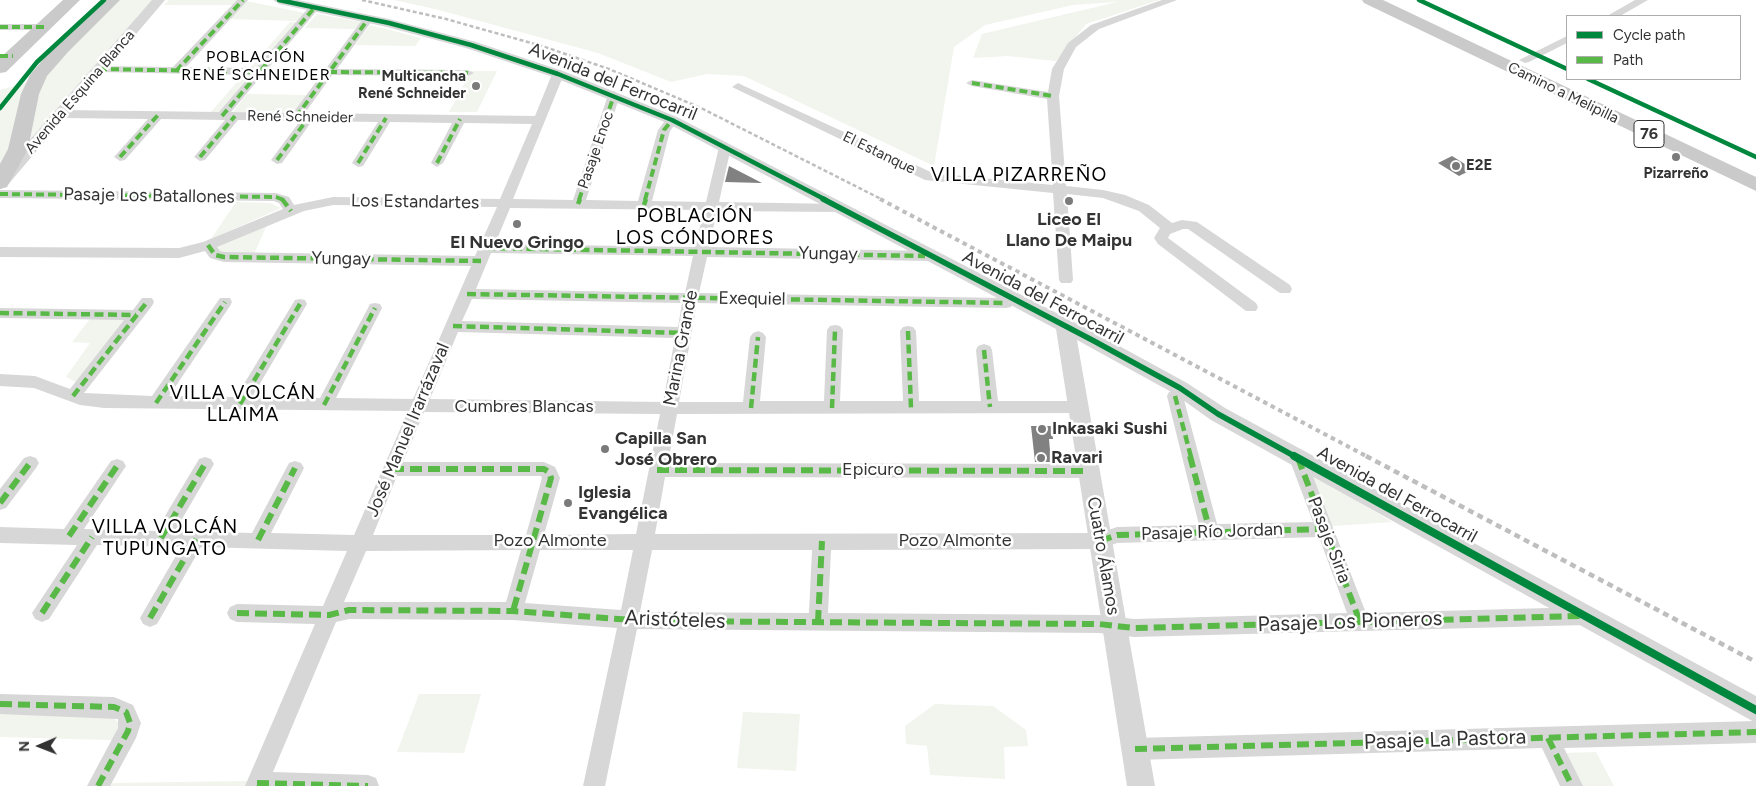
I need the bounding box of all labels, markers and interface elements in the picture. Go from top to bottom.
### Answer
legend [1566,15,1741,80]
street label: Avenida Esquina Blanca [21,26,139,158]
text: Cycle path [1613,26,1685,44]
street label: Avenida del Ferrocarril [526,38,700,126]
district label: POBLACIÓN RENÉ SCHNEIDER [180,47,332,85]
text: Path [1613,51,1643,69]
street label: Camino a Melipilla [1505,58,1621,128]
place label: Multicancha René Schneider [358,68,466,103]
marker: Multicancha René Schneider [470,80,482,92]
street label: René Schneider [247,107,353,127]
street label: Pasaje Enoc [574,109,618,191]
road number: 76 [1634,120,1664,148]
street label: El Estanque [840,128,918,178]
marker: Pizarreño [1670,151,1682,163]
place label: E2E [1466,157,1492,175]
marker: E2E [1450,160,1462,172]
district label: VILLA PIZARREÑO [929,164,1109,186]
place label: Pizarreño [1643,165,1709,183]
street label: Pasaje Los Batallones [63,184,235,208]
street label: Los Estandartes [351,190,479,214]
marker: Liceo El Llano De Maipu [1063,195,1075,207]
district label: POBLACIÓN LOS CÓNDORES [614,205,776,249]
place label: Liceo El Llano De Maipu [1006,209,1132,252]
marker: El Nuevo Gringo [511,218,523,230]
place label: El Nuevo Gringo [450,232,584,254]
street label: Yungay [798,243,858,265]
street label: Avenida del Ferrocarril [959,246,1127,350]
street label: Yungay [311,248,371,270]
street label: Marina Grande [659,288,703,408]
street label: Exequiel [718,288,786,310]
street label: José Manuel Irarrázaval [362,340,454,520]
district label: VILLA VOLCÁN LLAIMA [168,382,318,426]
street label: Cumbres Blancas [454,396,594,418]
place label: Inkasaki Sushi [1052,418,1167,440]
marker: Inkasaki Sushi [1036,423,1048,435]
place label: Capilla San José Obrero [615,428,717,470]
street label: Avenida del Ferrocarril [1313,442,1481,548]
marker: Capilla San José Obrero [599,443,611,455]
place label: Ravari [1051,447,1103,469]
marker: Ravari [1035,452,1047,464]
street label: Epicuro [842,459,904,481]
place label: Iglesia Evangélica [578,482,668,524]
street label: Pasaje Siria [1303,494,1355,586]
street label: Cuatro Álamos [1082,495,1124,617]
marker: Iglesia Evangélica [562,497,574,509]
district label: VILLA VOLCÁN TUPUNGATO [90,516,240,560]
street label: Pasaje Río Jordan [1141,519,1283,545]
street label: Pozo Almonte [494,530,606,552]
street label: Pozo Almonte [899,530,1011,552]
street label: Aristóteles [624,606,726,634]
street label: Pasaje Los Pioneros [1257,606,1443,638]
north arrow [15,721,65,771]
street label: Pasaje La Pastora [1363,725,1527,755]
text: N [16,741,33,752]

